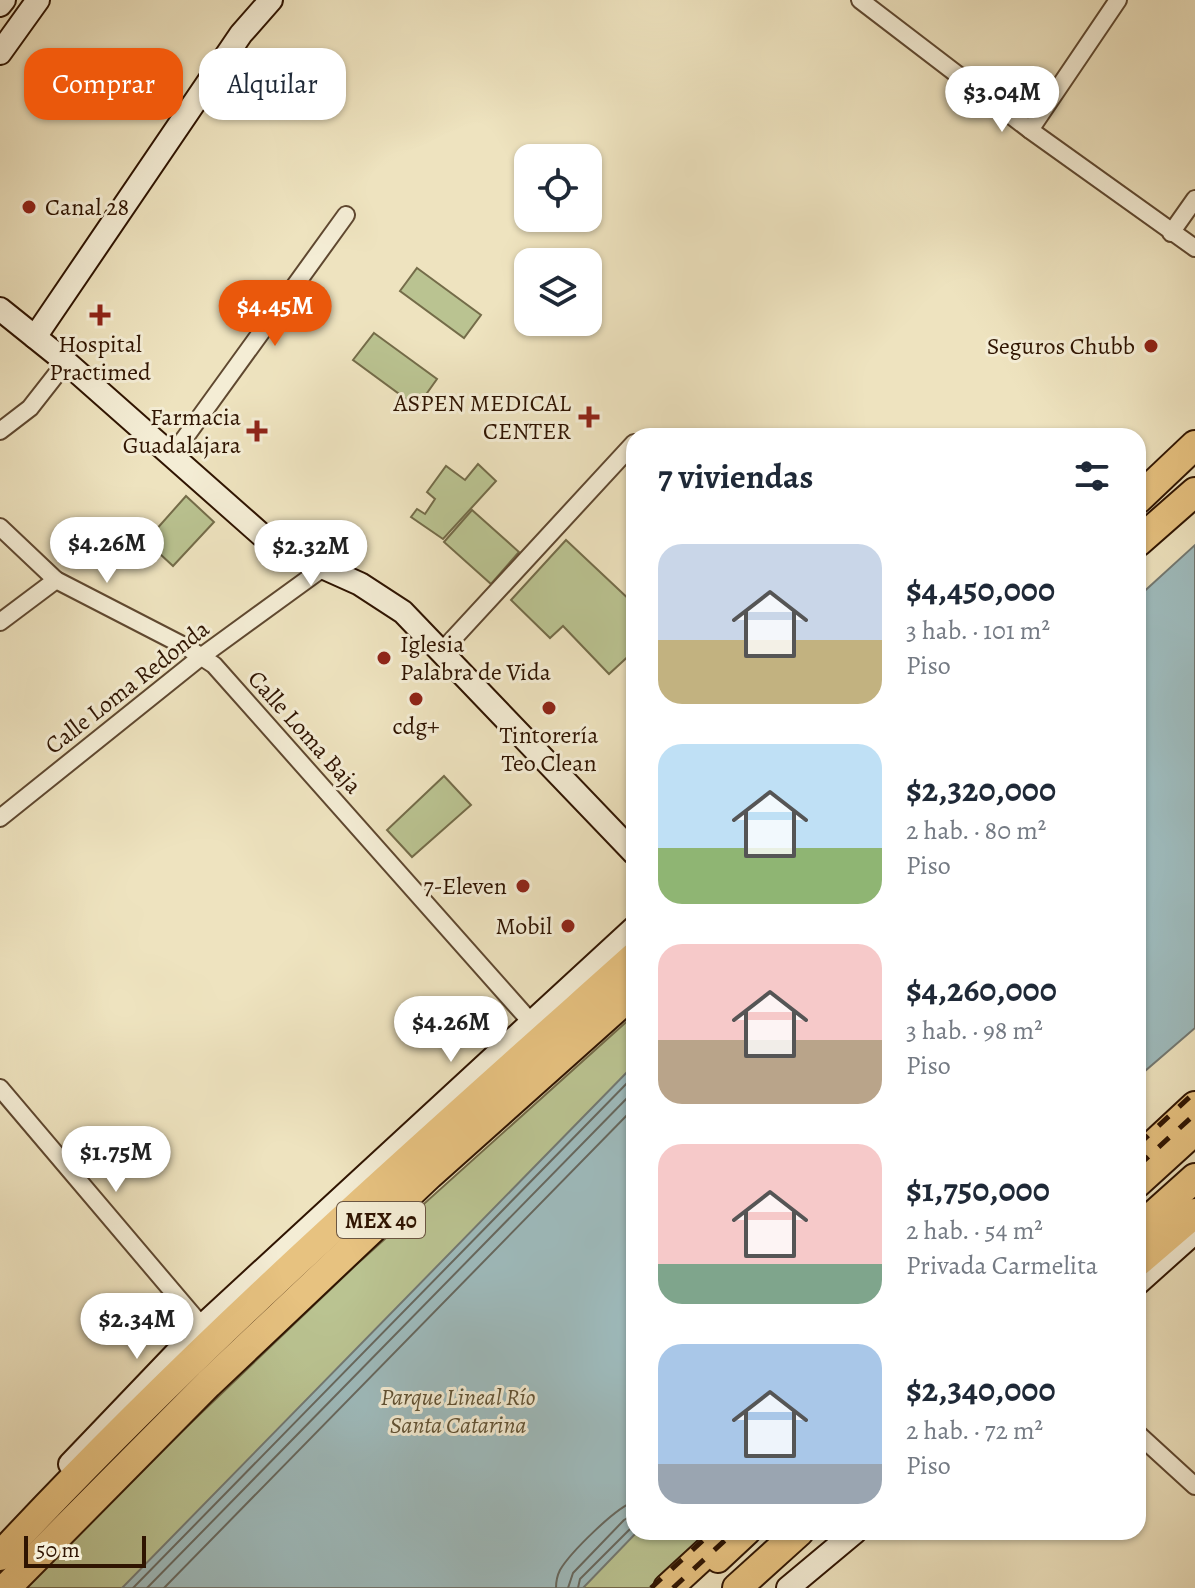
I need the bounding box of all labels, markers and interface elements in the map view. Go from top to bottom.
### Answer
chip: Comprar [24,48,183,120]
chip: Alquilar [199,48,346,120]
pin: $3.04M [937,66,1067,134]
text: $3.04M [963,74,1041,109]
map controls [514,144,602,336]
button: locate [514,144,602,232]
place label: Canal 28 [45,191,129,223]
marker: Canal 28 [20,198,38,216]
button: layers [514,248,602,336]
pin: $4.45M [210,280,340,348]
text: $4.45M [237,288,313,323]
marker: Hospital Practimed [89,304,111,326]
place label: Hospital Practimed [49,328,151,388]
place label: Seguros Chubb [987,330,1135,362]
marker: Seguros Chubb [1142,337,1160,355]
place label: ASPEN MEDICAL CENTER [393,387,572,447]
place label: Farmacia Guadalajara [123,401,242,461]
marker: ASPEN MEDICAL CENTER [578,406,600,428]
marker: Farmacia Guadalajara [248,422,266,440]
text: 7 viviendas [658,453,813,500]
icon: filters [1070,454,1114,498]
pin: $4.26M [42,517,172,585]
pin: $2.32M [246,520,376,588]
text: $4.26M [68,525,146,560]
text: $2.32M [272,528,350,563]
text: $4,450,000 [906,566,1055,613]
icon: home [722,576,818,672]
street label: Calle Loma Redonda [38,612,216,761]
text: 3 hab. · 101 m² [906,613,1050,648]
place label: Iglesia Palabra de Vida [400,628,552,688]
text: Piso [906,648,951,683]
marker: Iglesia Palabra de Vida [375,649,393,667]
street label: Calle Loma Baja [241,663,370,801]
marker: cdg+ [407,690,425,708]
marker: Tintorería Teo Clean [540,699,558,717]
place label: cdg+ [393,710,439,742]
place label: Tintorería Teo Clean [499,719,599,779]
text: $2,320,000 [906,766,1056,813]
icon: home [722,776,818,872]
text: 2 hab. · 80 m² [906,813,1046,848]
text: Piso [906,848,951,883]
place label: 7-Eleven [424,870,507,902]
marker: 7-Eleven [514,877,532,895]
place label: Mobil [495,910,552,942]
marker: Mobil [559,917,577,935]
text: $4,260,000 [906,966,1057,1013]
icon: home [722,976,818,1072]
pin: $4.26M [386,996,516,1064]
text: $4.26M [412,1004,490,1039]
text: 3 hab. · 98 m² [906,1013,1043,1048]
text: Piso [906,1048,951,1083]
pin: $1.75M [51,1126,181,1194]
text: $1.75M [80,1134,152,1169]
text: $1,750,000 [906,1166,1050,1213]
icon: home [722,1176,818,1272]
road number: MEX 40 [337,1202,425,1238]
text: 2 hab. · 54 m² [906,1213,1043,1248]
text: Privada Carmelita [906,1248,1098,1283]
pin: $2.34M [72,1293,202,1361]
text: $2.34M [98,1301,176,1336]
text: $2,340,000 [906,1366,1056,1413]
icon: home [722,1376,818,1472]
park label: Parque Lineal Río Santa Catarina [380,1381,536,1441]
text: 2 hab. · 72 m² [906,1413,1043,1448]
text: Piso [906,1448,951,1483]
scale bar [24,1532,146,1568]
text: 50 m [36,1535,80,1565]

